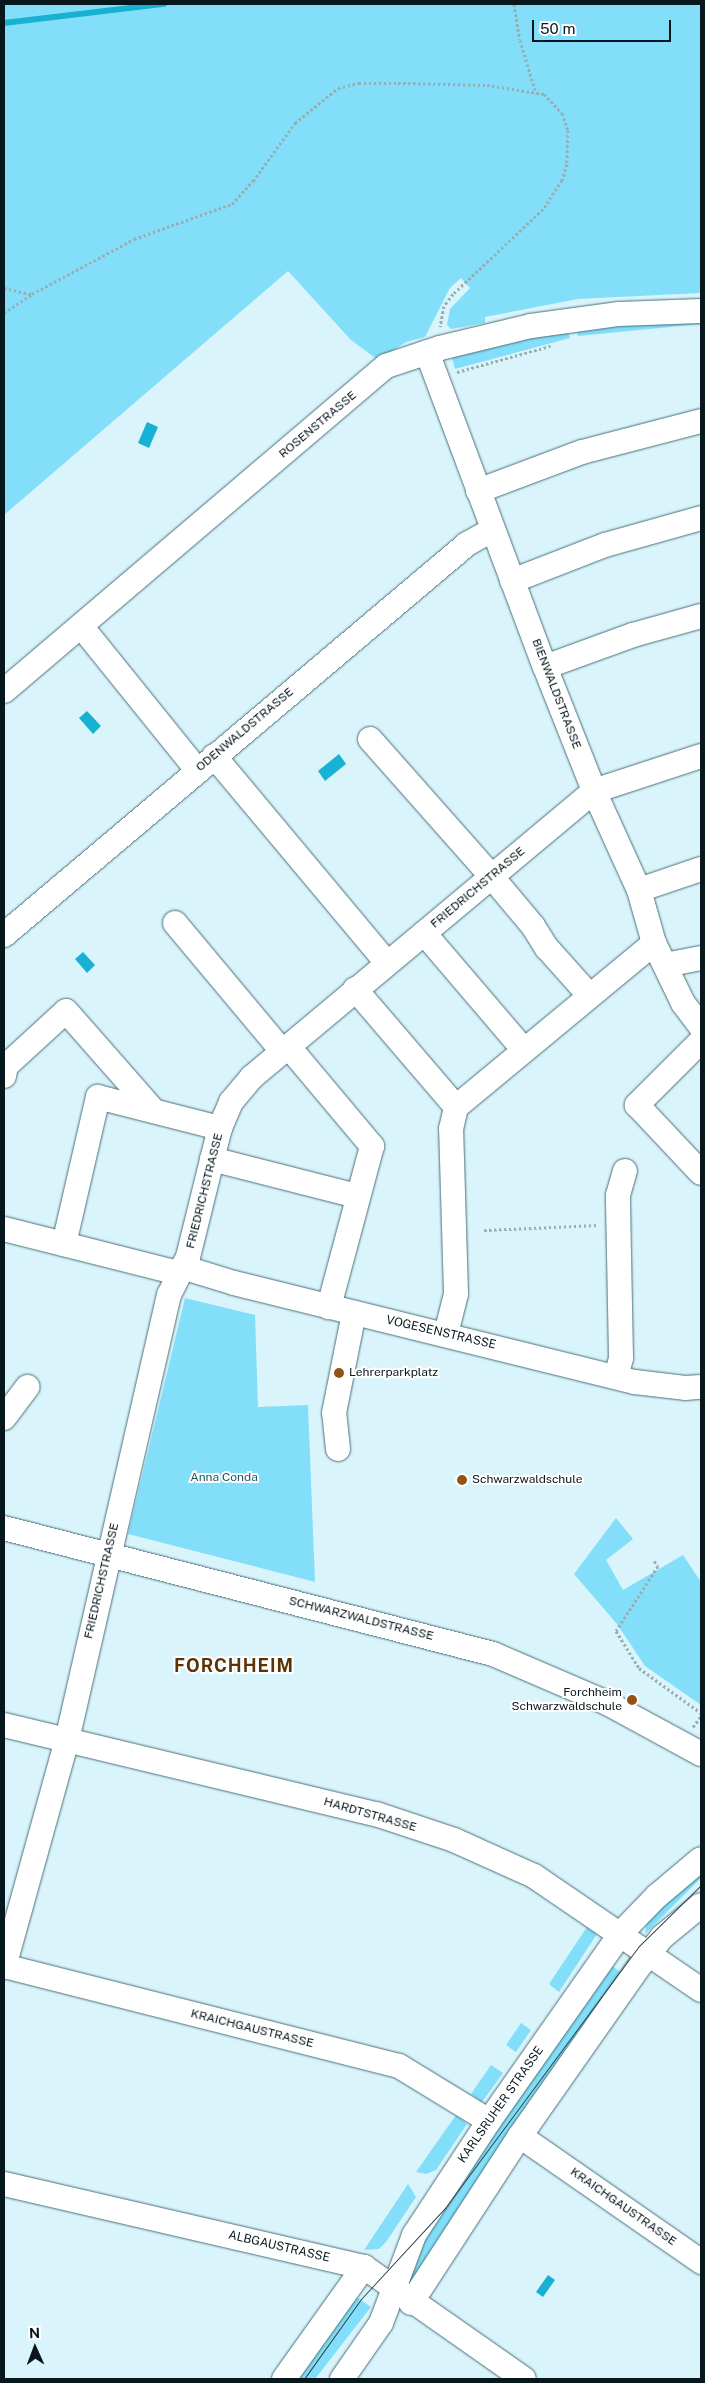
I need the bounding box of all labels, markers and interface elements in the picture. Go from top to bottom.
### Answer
scale bar [535,10,674,42]
text: 50 m [540,20,575,37]
street label: ROSENSTRASSE [276,389,360,461]
street label: BIENWALDSTRASSE [528,637,584,751]
street label: ODENWALDSTRASSE [193,685,297,775]
street label: FRIEDRICHSTRASSE [428,844,528,932]
street label: FRIEDRICHSTRASSE [184,1132,226,1250]
street label: VOGESENSTRASSE [385,1313,497,1353]
place label: Lehrerparkplatz [349,1366,438,1380]
marker: Lehrerparkplatz [333,1367,345,1379]
park label: Anna Conda [190,1471,258,1485]
place label: Schwarzwaldschule [472,1473,582,1487]
marker: Schwarzwaldschule [456,1474,468,1486]
street label: FRIEDRICHSTRASSE [82,1522,122,1640]
street label: SCHWARZWALDSTRASSE [287,1594,435,1644]
district label: FORCHHEIM [173,1655,295,1677]
place label: Forchheim Schwarzwaldschule [512,1686,622,1714]
marker: Forchheim Schwarzwaldschule [626,1694,638,1706]
street label: HARDTSTRASSE [322,1795,418,1835]
street label: KRAICHGAUSTRASSE [189,2007,315,2051]
street label: KARLSRUHER STRASSE [455,2044,547,2166]
street label: KRAICHGAUSTRASSE [567,2165,679,2249]
street label: ALBGAUSTRASSE [227,2228,331,2266]
north arrow [10,2323,60,2373]
text: N [29,2325,40,2341]

